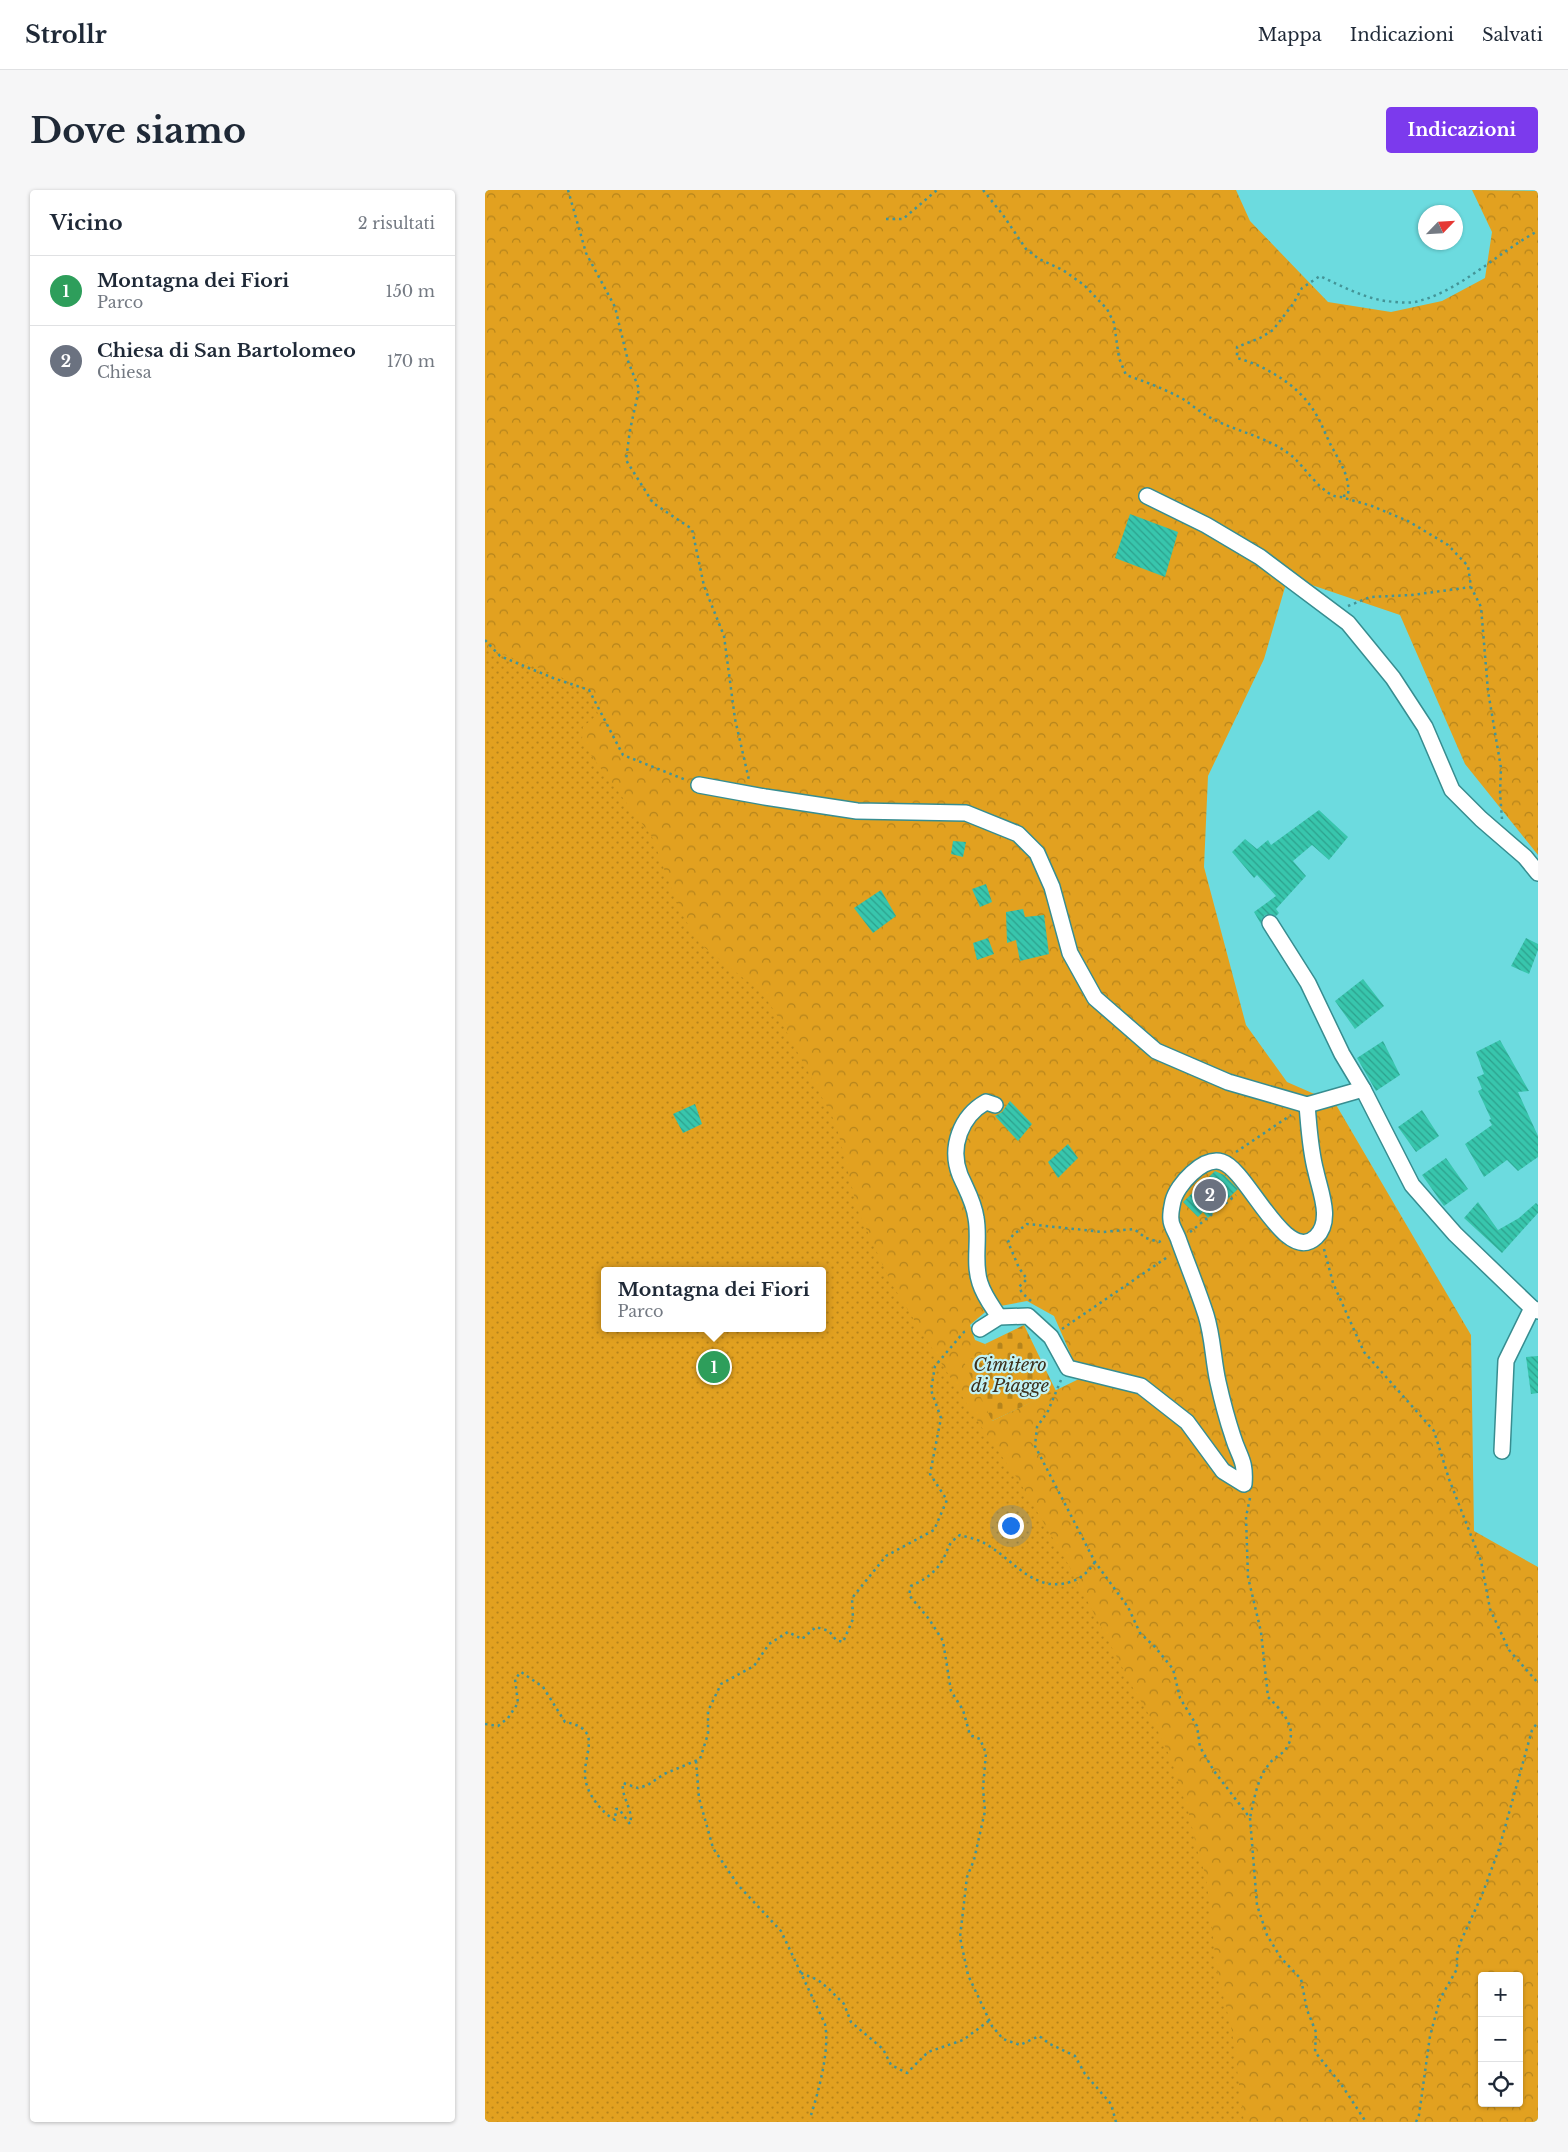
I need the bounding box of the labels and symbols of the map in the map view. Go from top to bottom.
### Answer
north arrow [1418,205,1463,250]
pin: 2 [1194,1176,1226,1214]
pin: 1 [698,1348,730,1386]
park label: Cimitero di Piagge [971,1354,1049,1397]
your location [998,1513,1024,1539]

